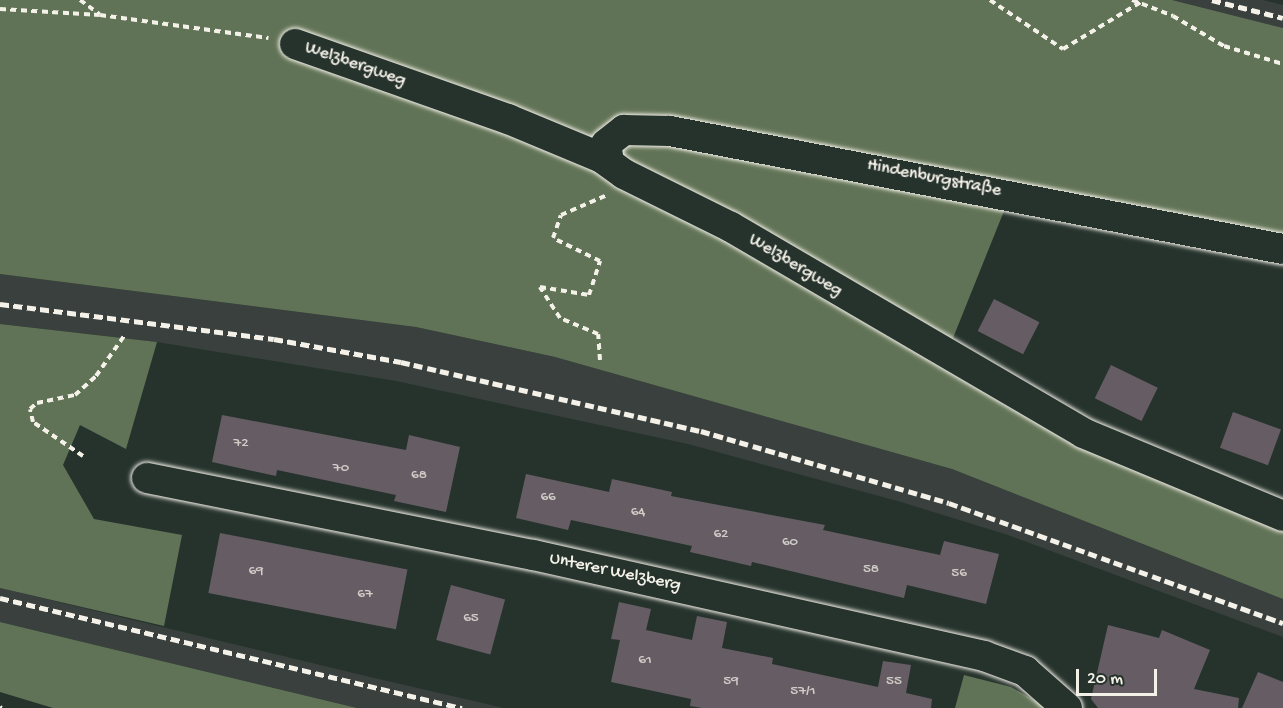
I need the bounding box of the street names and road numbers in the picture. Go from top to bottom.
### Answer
street label: Welzbergweg [302,38,408,92]
street label: Hindenburgstraße [865,155,1003,203]
street label: Welzbergweg [744,230,846,302]
street label: Unterer Welzberg [547,549,683,597]

